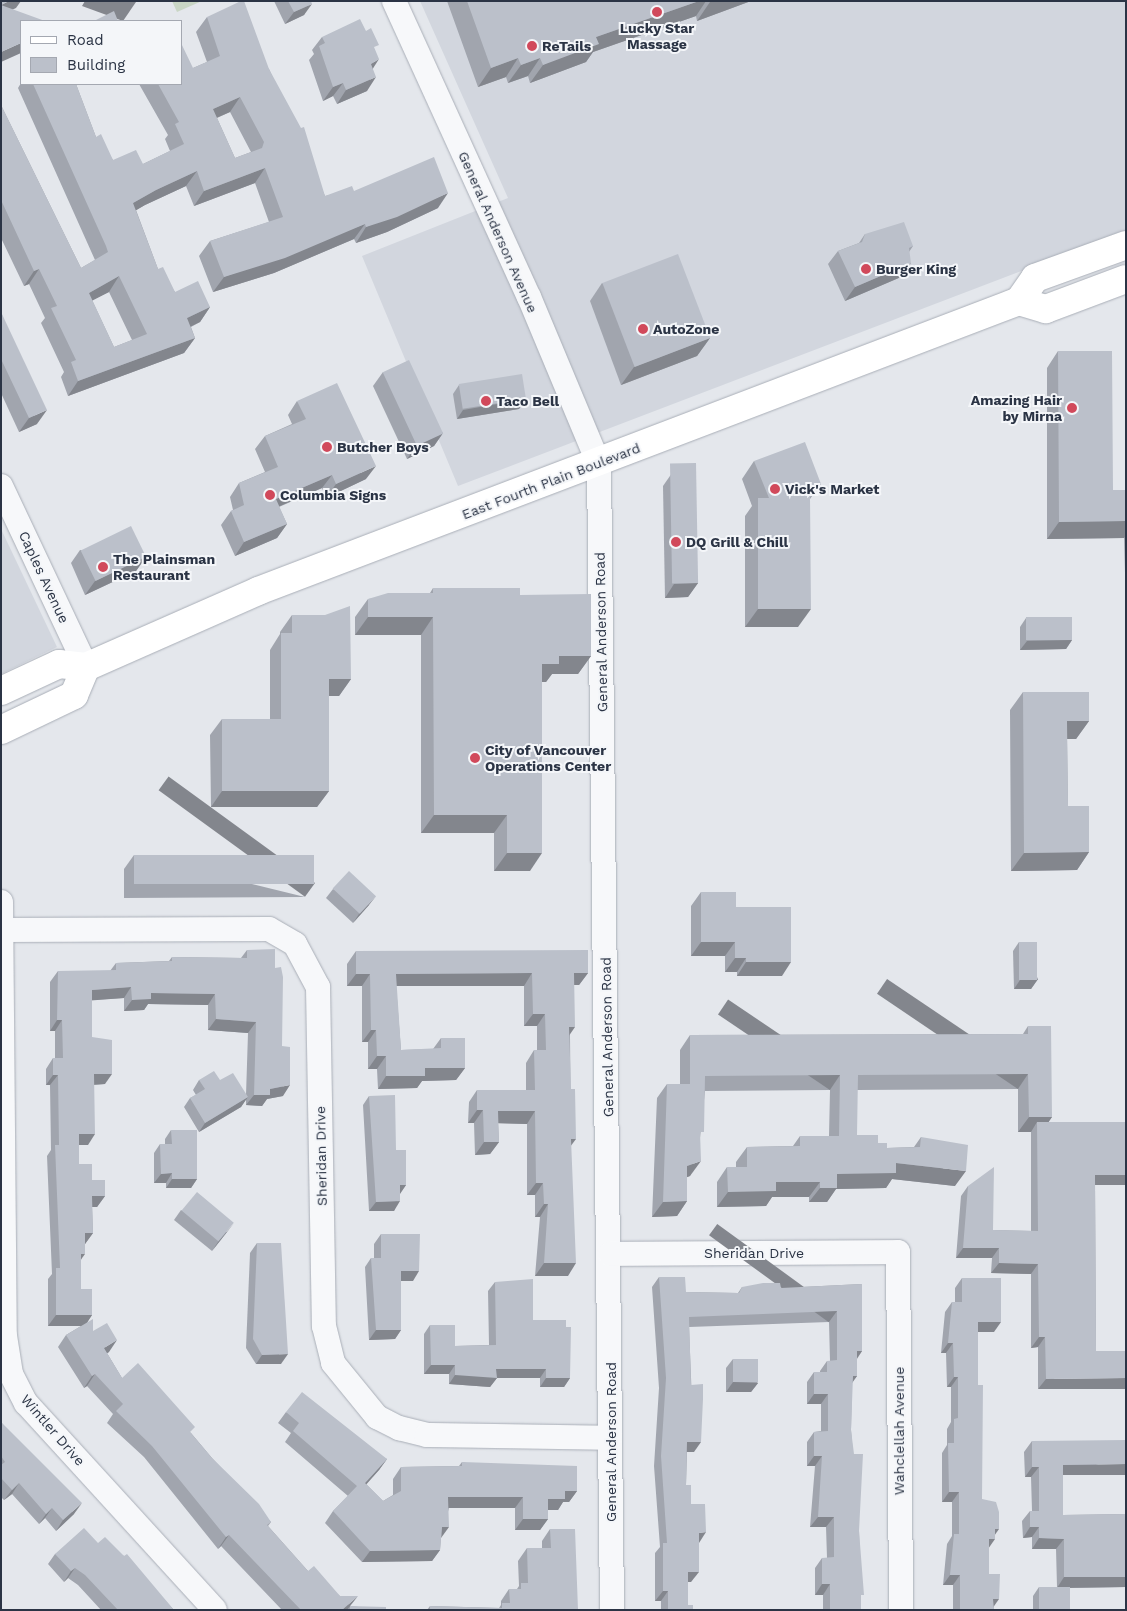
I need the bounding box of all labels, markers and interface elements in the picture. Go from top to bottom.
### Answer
marker: Lucky Star Massage [651,6,663,18]
legend [20,20,182,85]
place label: Lucky Star Massage [620,20,694,52]
text: Road [67,31,104,49]
place label: ReTails [542,38,591,54]
marker: ReTails [526,40,538,52]
text: Building [67,56,125,74]
street label: General Anderson Avenue [454,148,542,316]
place label: Burger King [876,261,956,277]
marker: Burger King [860,263,872,275]
place label: AutoZone [653,321,719,337]
marker: AutoZone [637,323,649,335]
place label: Amazing Hair by Mirna [971,392,1062,424]
place label: Taco Bell [496,393,559,409]
marker: Taco Bell [480,395,492,407]
marker: Amazing Hair by Mirna [1066,402,1078,414]
place label: Butcher Boys [337,439,429,455]
street label: East Fourth Plain Boulevard [459,439,643,523]
marker: Butcher Boys [321,441,333,453]
place label: Vick's Market [785,481,879,497]
marker: Vick's Market [769,483,781,495]
place label: Columbia Signs [280,487,386,503]
marker: Columbia Signs [264,489,276,501]
street label: Caples Avenue [15,528,73,626]
place label: DQ Grill & Chill [686,534,788,550]
marker: DQ Grill & Chill [670,536,682,548]
place label: The Plainsman Restaurant [113,551,215,584]
street label: General Anderson Road [591,551,611,713]
marker: The Plainsman Restaurant [97,561,109,573]
place label: City of Vancouver Operations Center [485,742,611,774]
marker: City of Vancouver Operations Center [469,752,481,764]
street label: General Anderson Road [597,956,617,1118]
street label: Sheridan Drive [312,1106,330,1206]
street label: Sheridan Drive [704,1245,804,1261]
street label: General Anderson Road [603,1361,619,1523]
street label: Wahclellah Avenue [891,1366,907,1496]
street label: Wintler Drive [17,1391,89,1469]

